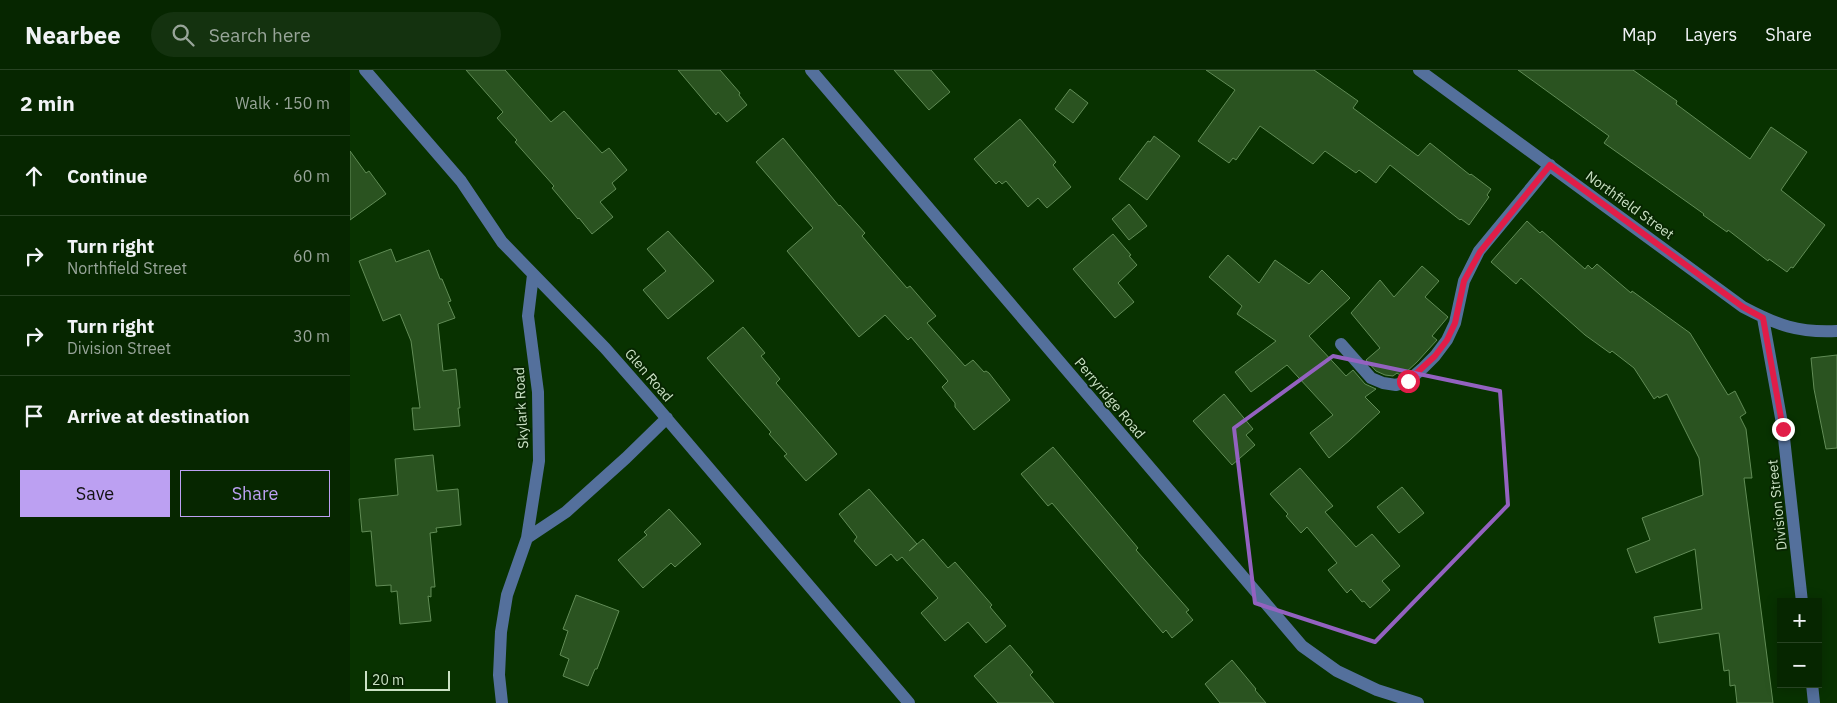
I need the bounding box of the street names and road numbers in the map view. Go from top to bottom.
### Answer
street label: Northfield Street [1582,167,1678,243]
street label: Glen Road [621,345,677,405]
street label: Perryridge Road [1071,354,1149,442]
street label: Skylark Road [510,367,532,449]
street label: Division Street [1763,459,1791,551]

